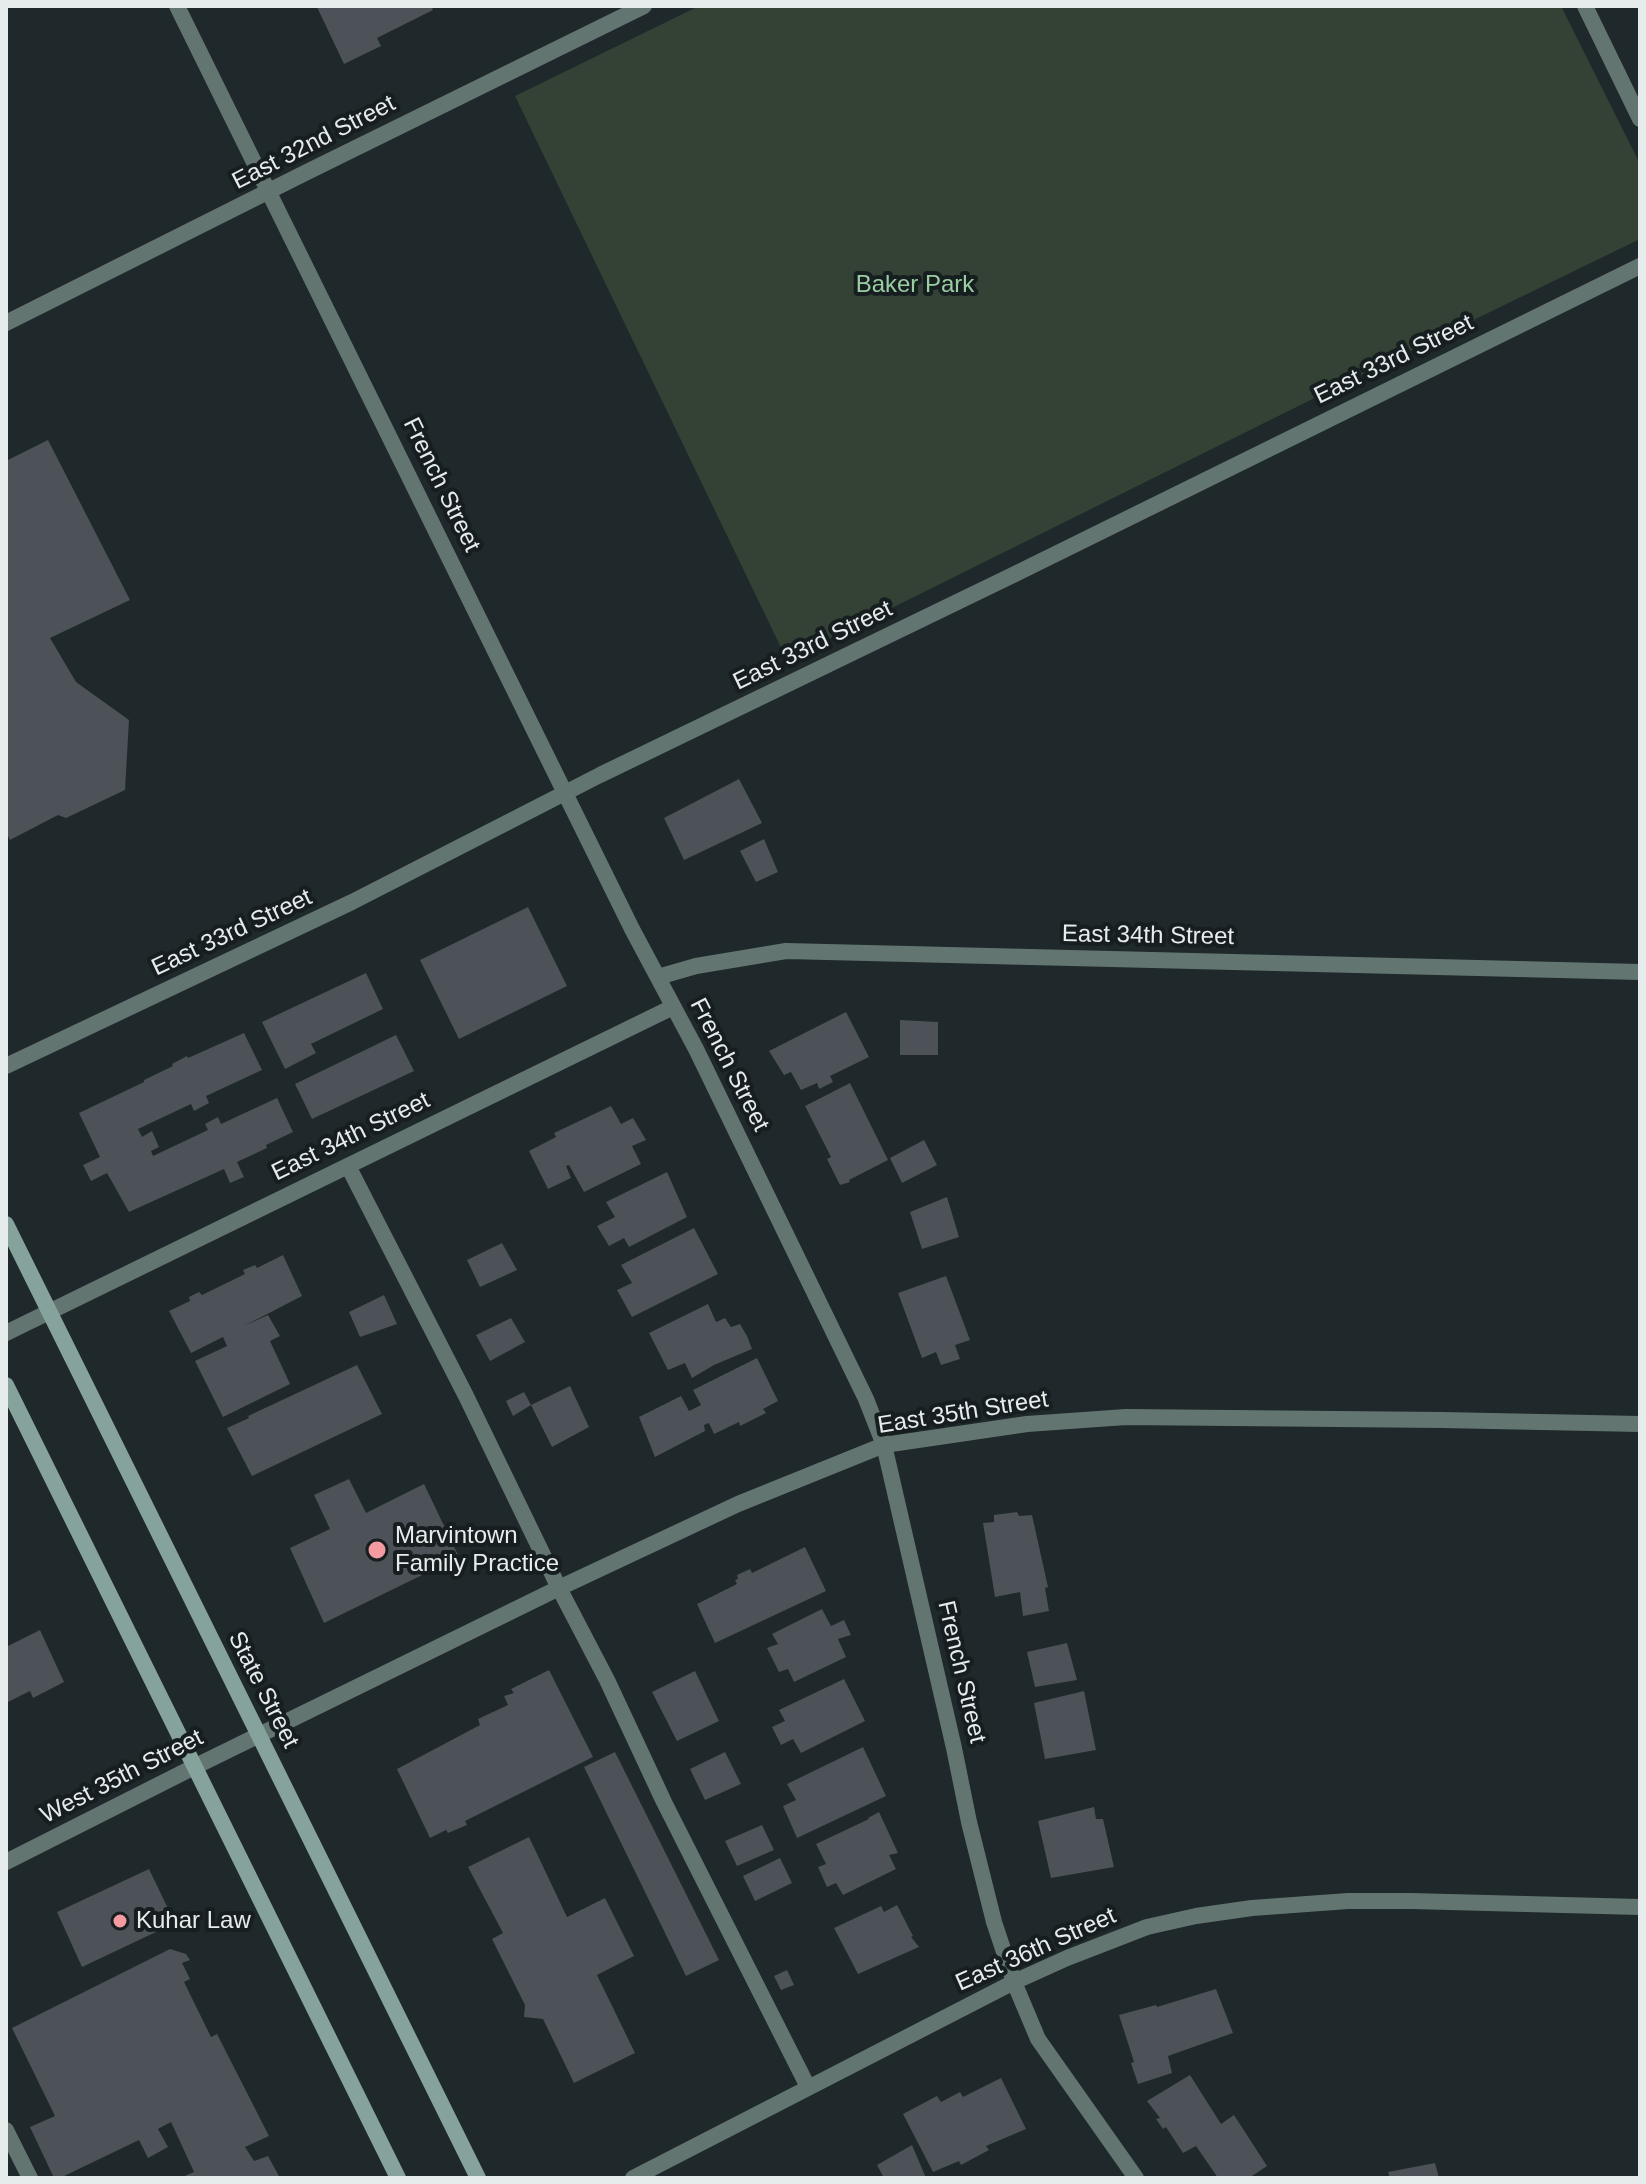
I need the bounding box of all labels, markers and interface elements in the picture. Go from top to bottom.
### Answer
street label: East 32nd Street [228,90,400,196]
park label: Baker Park [856,271,974,299]
street label: East 33rd Street [1310,309,1478,411]
street label: French Street [396,413,486,557]
street label: East 33rd Street [729,595,897,697]
street label: East 33rd Street [147,883,317,983]
street label: East 34th Street [1062,920,1234,952]
street label: French Street [683,994,775,1136]
street label: East 34th Street [267,1086,435,1188]
street label: East 35th Street [876,1385,1050,1441]
place label: Marvintown Family Practice [395,1522,559,1578]
marker: Marvintown Family Practice [366,1539,388,1561]
street label: French Street [931,1598,991,1746]
street label: State Street [221,1627,305,1753]
street label: West 35th Street [36,1724,208,1830]
street label: East 36th Street [952,1902,1120,1998]
place label: Kuhar Law [136,1907,251,1935]
marker: Kuhar Law [111,1912,129,1930]

